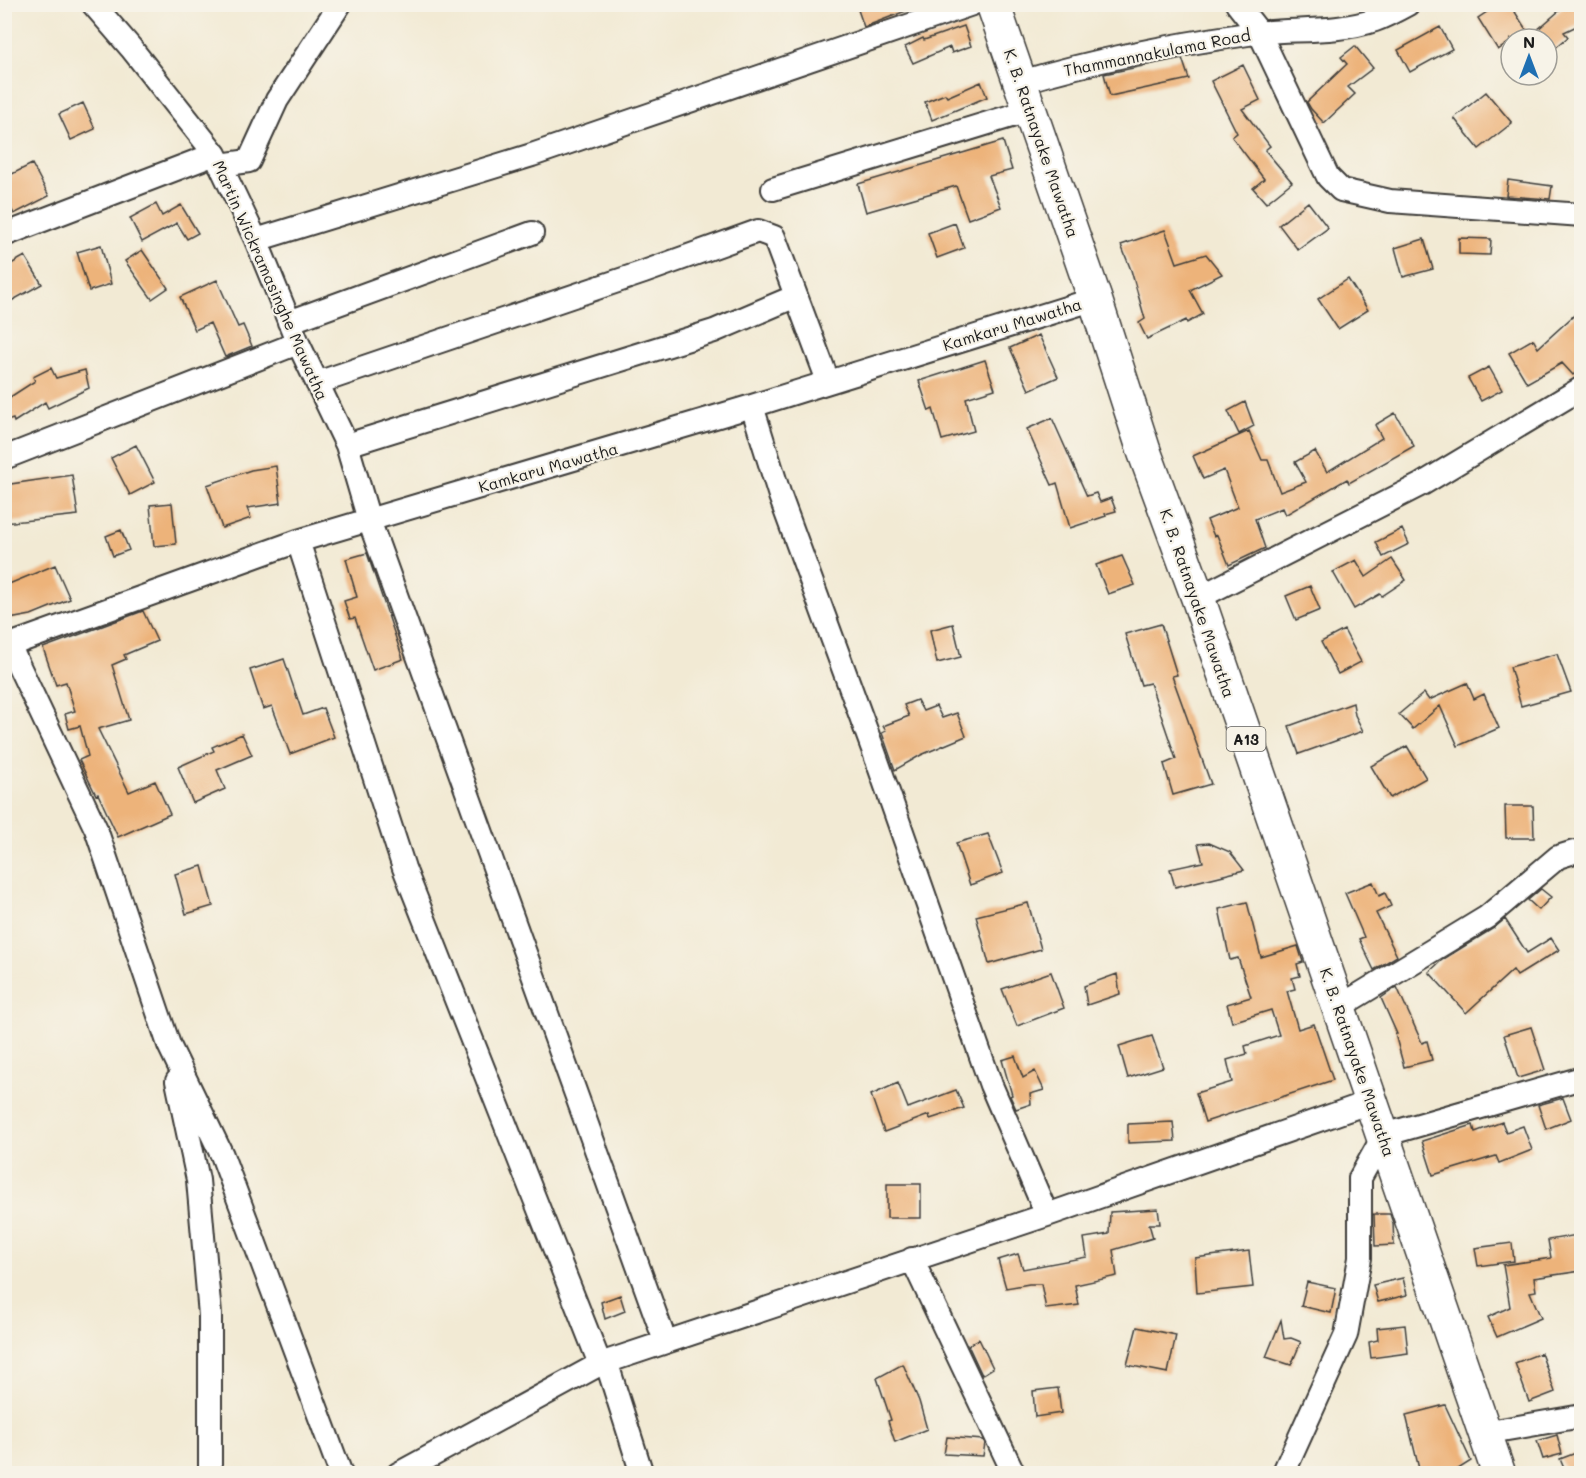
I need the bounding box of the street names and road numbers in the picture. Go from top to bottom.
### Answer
street label: Thammannakulama Road [1062,24,1252,80]
street label: K. B. Ratnayake Mawatha [1000,46,1084,240]
street label: Martin Wickramasinghe Mawatha [208,157,334,403]
street label: Kamkaru Mawatha [940,293,1084,355]
street label: Kamkaru Mawatha [476,437,620,497]
street label: K. B. Ratnayake Mawatha [1156,506,1240,700]
road number: A13 [1226,727,1266,751]
street label: K. B. Ratnayake Mawatha [1316,965,1400,1159]

